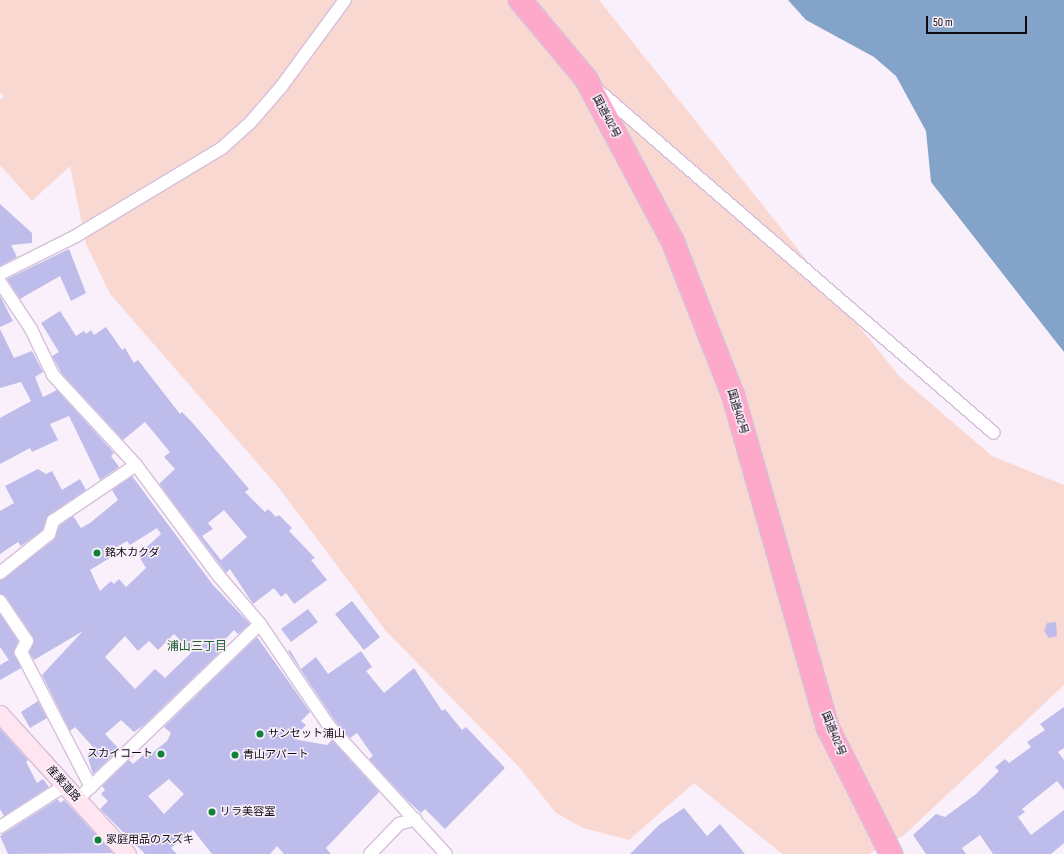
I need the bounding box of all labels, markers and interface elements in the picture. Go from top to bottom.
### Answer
scale bar [928,8,1029,34]
text: 50 m [933,15,953,30]
street label: 国道402号 [589,93,623,141]
street label: 国道402号 [724,388,750,436]
place label: 銘木カクダ [105,546,160,560]
marker: 銘木カクダ [92,548,102,558]
district label: 浦山三丁目 [167,640,227,654]
street label: 国道402号 [818,710,848,758]
place label: サンセット浦山 [268,727,345,741]
marker: サンセット浦山 [255,729,265,739]
place label: スカイコート [87,747,153,761]
place label: 青山アパート [243,748,309,762]
marker: スカイコート [156,749,166,759]
marker: 青山アパート [230,750,240,760]
street label: 産業道路 [43,763,83,805]
place label: リラ美容室 [220,805,275,819]
marker: リラ美容室 [207,807,217,817]
place label: 家庭用品のスズキ [106,833,194,847]
marker: 家庭用品のスズキ [93,835,103,845]

